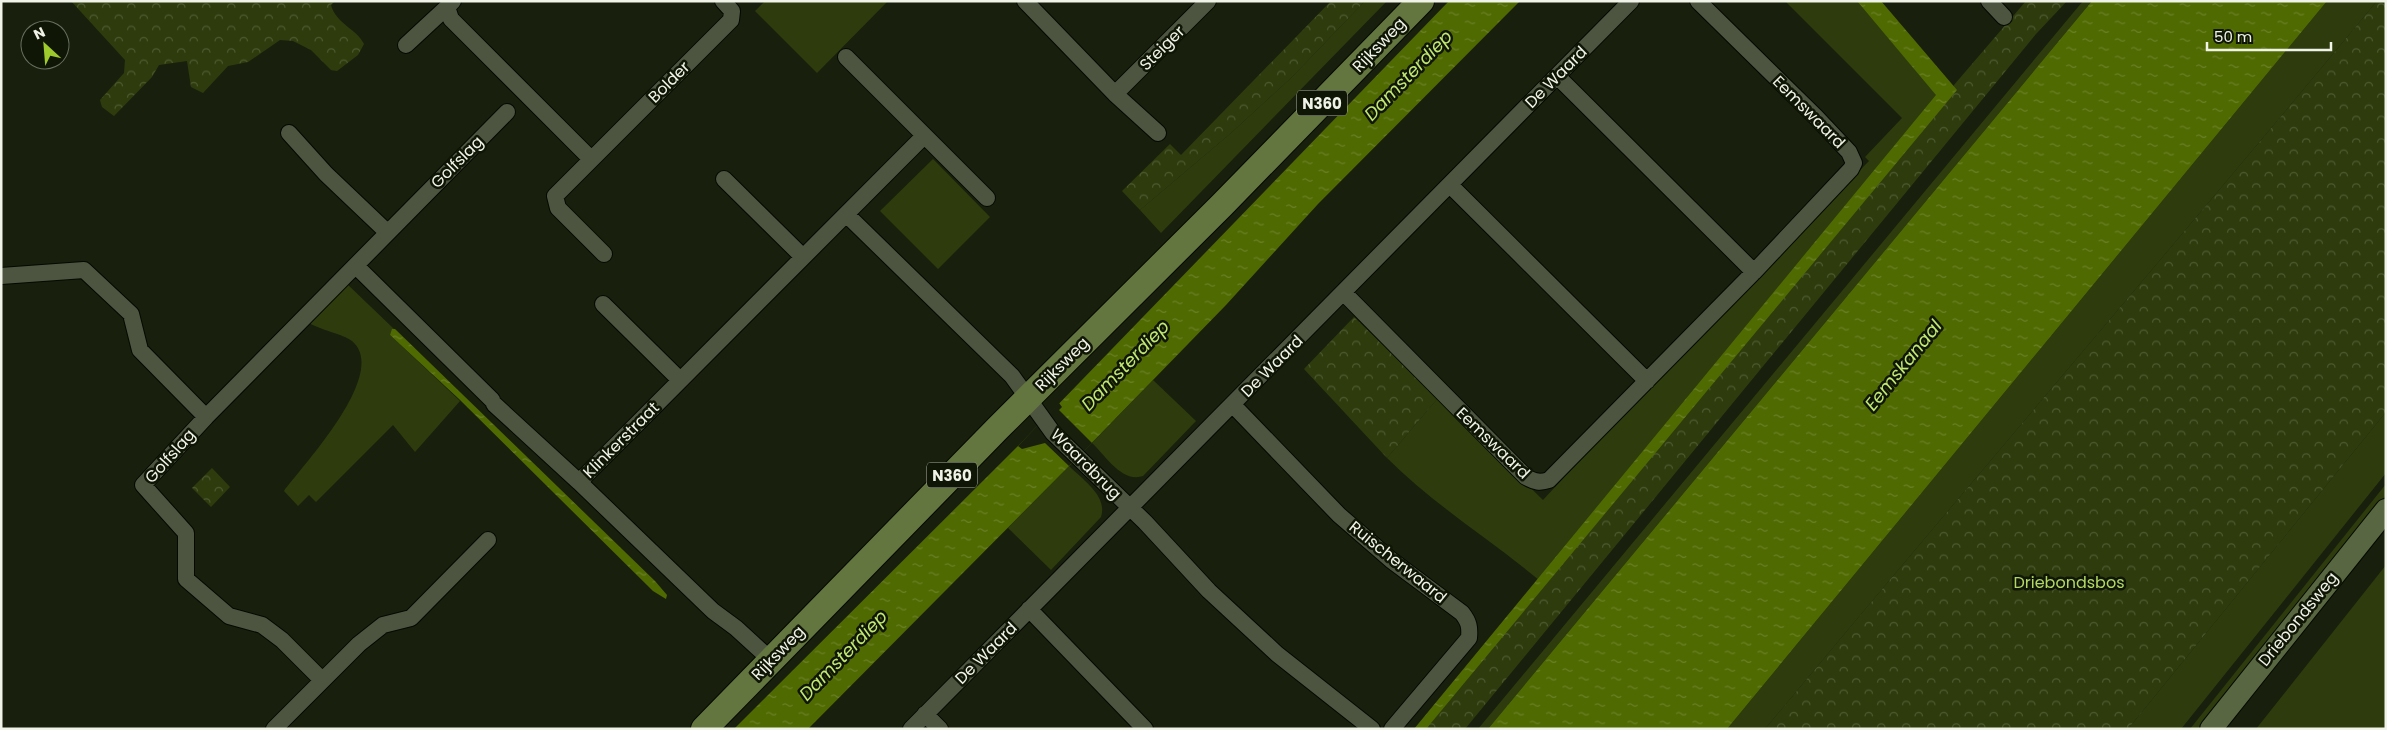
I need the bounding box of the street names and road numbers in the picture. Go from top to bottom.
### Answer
street label: Rijksweg [1347,13,1411,77]
street label: Steiger [1134,20,1190,76]
street label: De Waard [1520,41,1592,113]
street label: Bolder [643,56,695,108]
street label: Eemswaard [1767,70,1851,154]
road number: N360 [1297,90,1347,116]
street label: Golfslag [426,131,488,193]
street label: De Waard [1236,330,1308,402]
street label: Rijksweg [1030,332,1094,396]
street label: Klinkerstraat [578,397,664,483]
street label: Eemswaard [1451,402,1535,484]
street label: Waardbrug [1045,423,1127,505]
street label: Golfslag [139,424,201,488]
road number: N360 [927,462,977,488]
street label: Ruischerwaard [1344,515,1452,609]
street label: Driebondsweg [2253,567,2343,671]
street label: De Waard [950,617,1022,689]
street label: Rijksweg [746,621,810,685]

